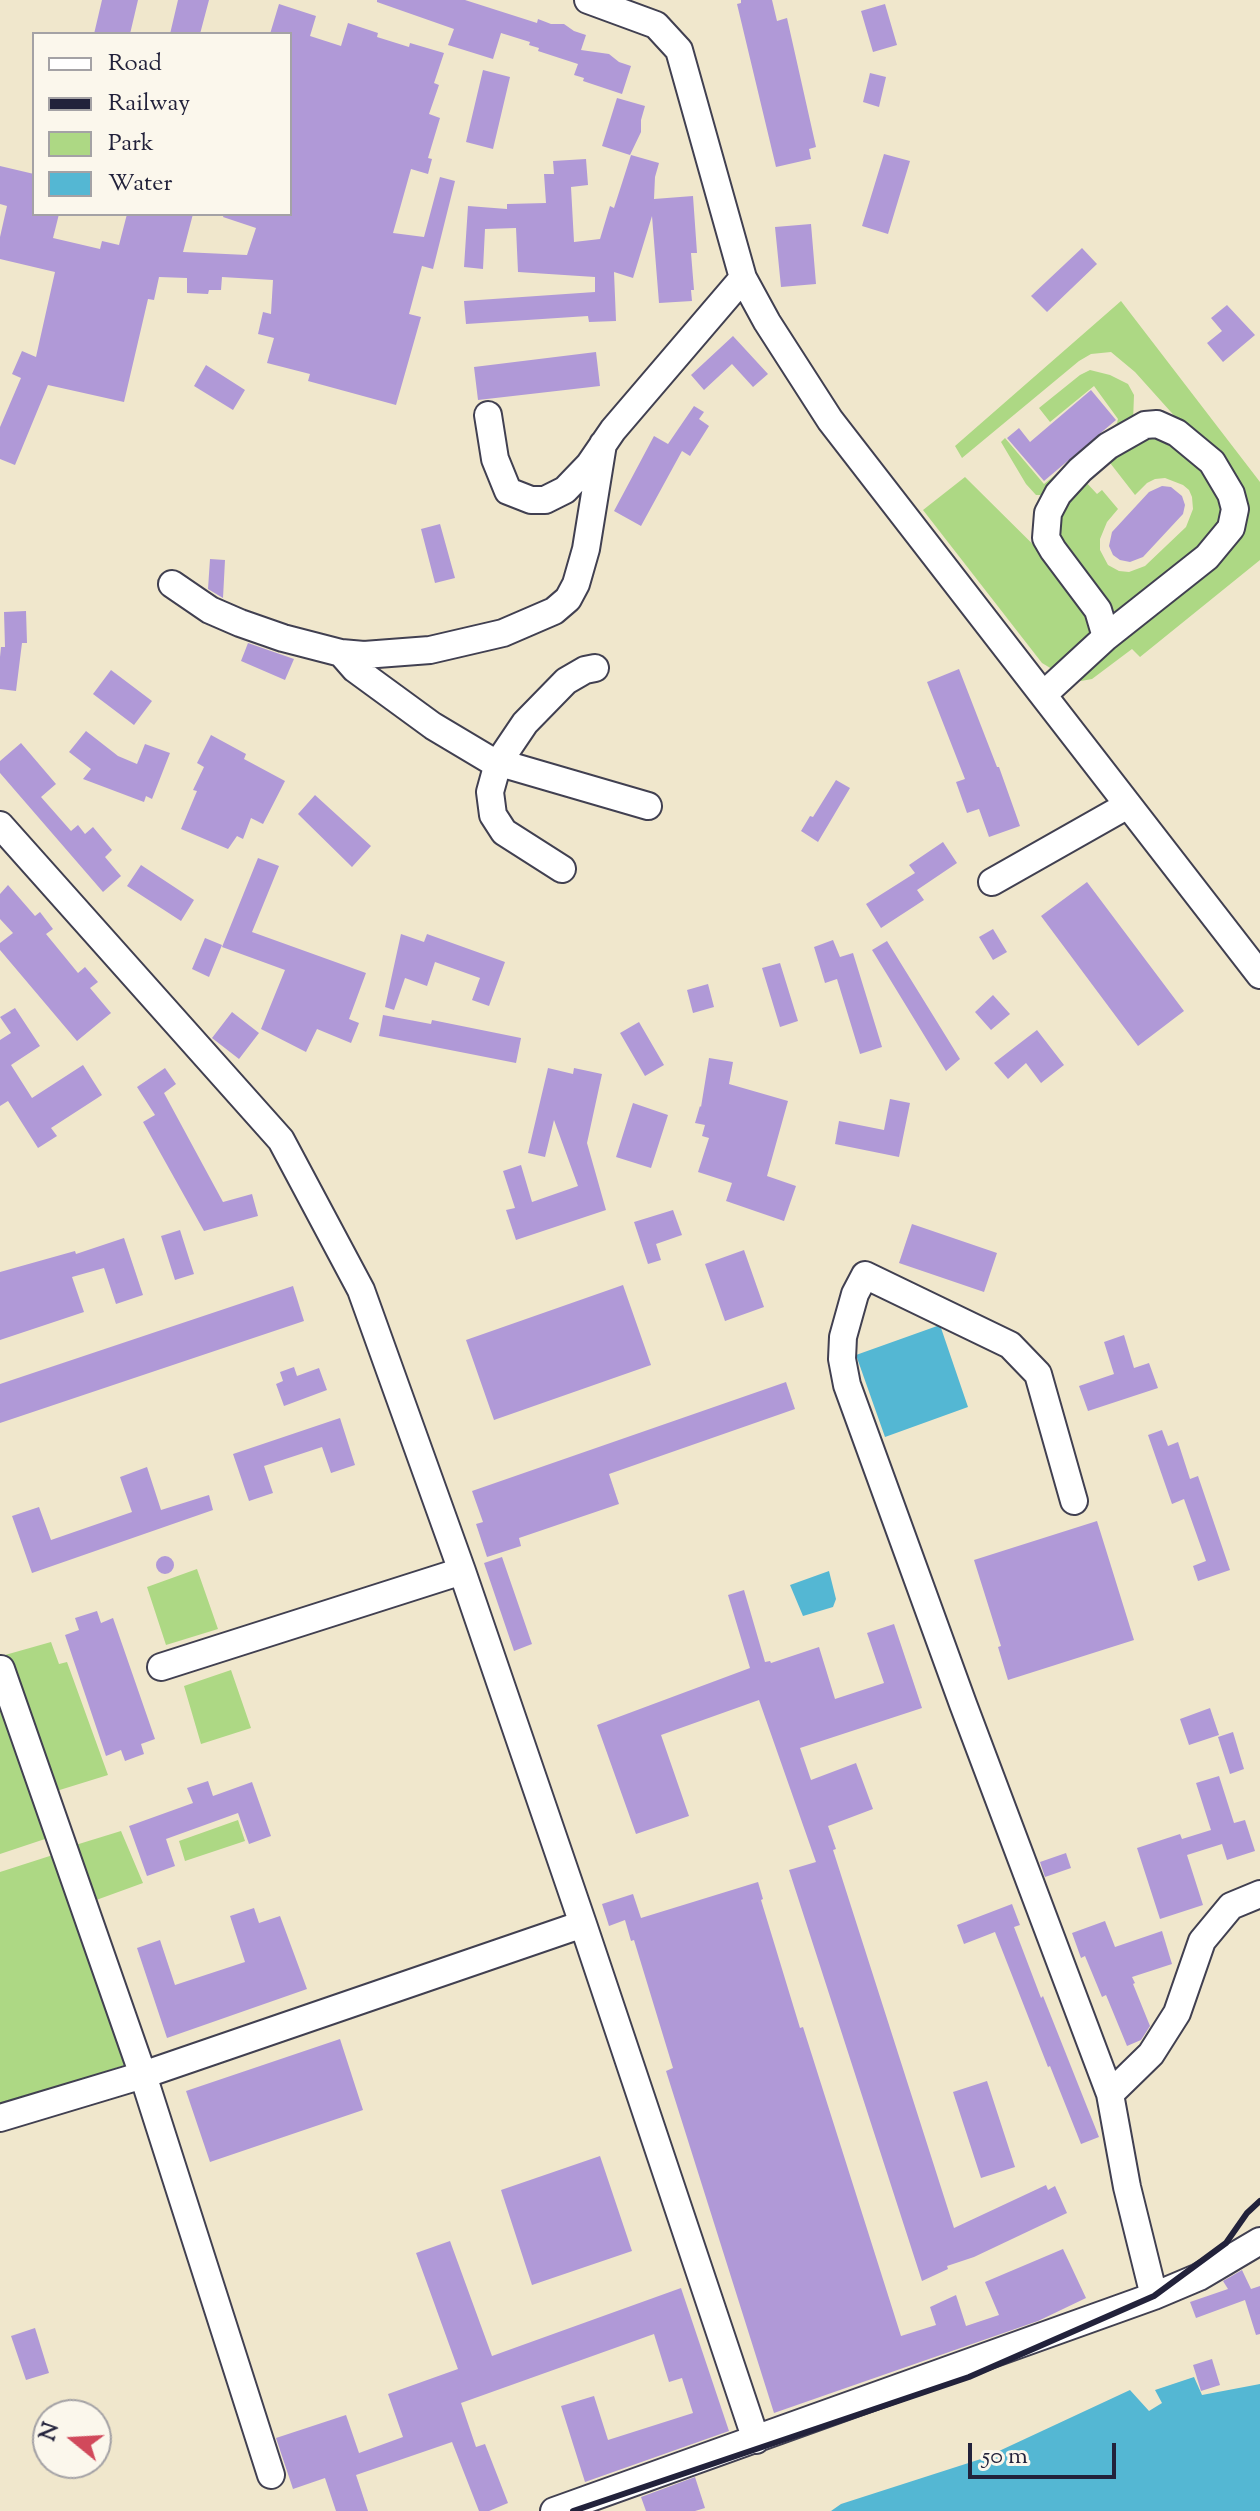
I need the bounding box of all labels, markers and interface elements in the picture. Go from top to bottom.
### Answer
legend [32,32,292,216]
text: Road [108,47,162,81]
text: Railway [108,87,190,121]
text: Park [108,127,154,161]
text: Water [108,167,172,201]
north arrow [32,2399,112,2479]
text: N [33,2419,69,2445]
scale bar [972,2427,1120,2477]
text: 50 m [982,2440,1028,2474]

